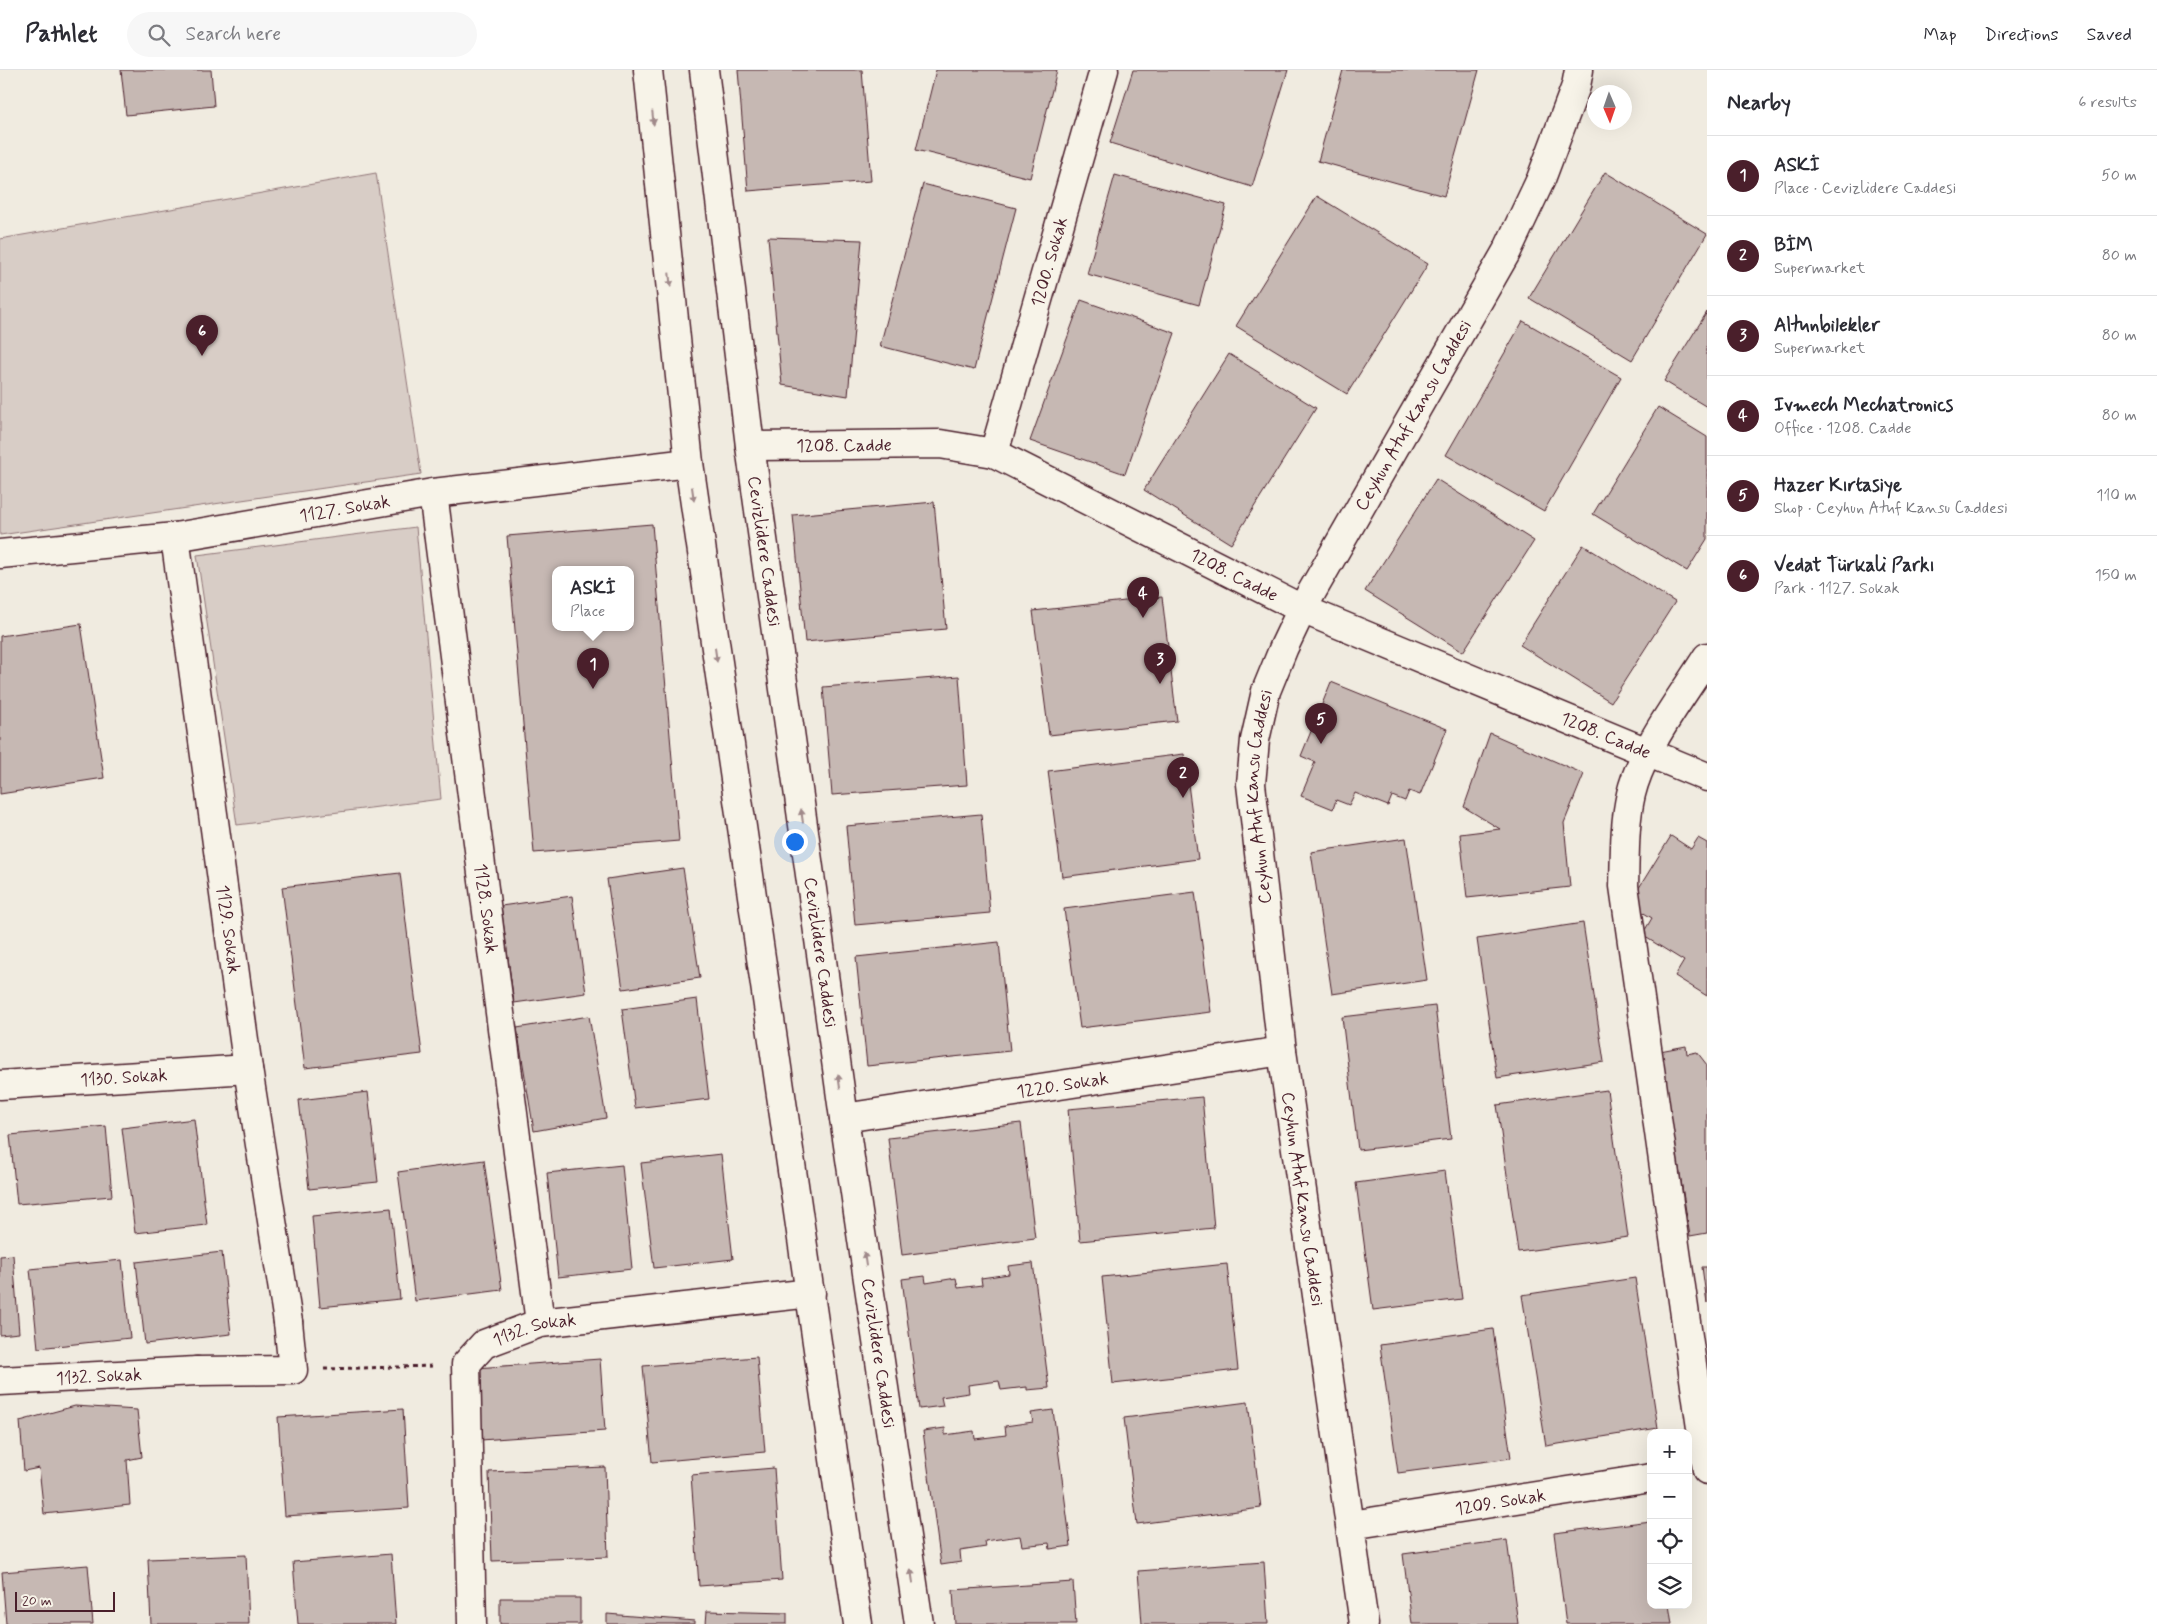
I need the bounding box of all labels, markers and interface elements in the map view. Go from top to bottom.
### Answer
search box [127,12,477,57]
text: Pathlet [25,19,97,50]
icon: search [145,21,173,49]
text: Search here [185,22,281,47]
text: Map [1924,23,1957,47]
text: Directions [1985,23,2059,47]
text: Saved [2087,23,2132,47]
north arrow [1587,85,1632,130]
text: Nearby [1727,89,1791,117]
text: 6 results [2078,92,2137,113]
one-way arrow [649,111,657,127]
text: ASKİ [1774,153,1820,178]
text: 1 [1739,165,1747,186]
text: 50 m [2101,165,2137,186]
text: Place · Cevizlidere Caddesi [1774,178,1956,199]
street label: 1200. Sokak [1026,214,1074,310]
text: BİM [1774,233,1813,258]
text: 2 [1739,245,1747,266]
text: 80 m [2102,245,2137,266]
text: Supermarket [1774,258,1865,279]
one-way arrow [666,272,674,288]
text: Altunbilekler [1774,313,1880,338]
pin: 6 [186,315,218,356]
street label: Ceyhun Atuf Kansu Caddesi [1350,316,1478,515]
text: 3 [1739,325,1747,346]
text: 80 m [2102,325,2137,346]
text: Supermarket [1774,338,1865,359]
text: Ivmech Mechatronics [1774,393,1953,418]
text: 4 [1738,405,1748,426]
text: 80 m [2102,405,2137,426]
text: Office · 1208. Cadde [1774,418,1911,439]
street label: 1208. Cadde [796,434,892,459]
text: Hazer Kırtasiye [1774,473,1902,498]
street label: Cevizlidere Caddesi [741,475,786,628]
text: 5 [1738,485,1748,506]
text: 110 m [2096,485,2137,506]
one-way arrow [689,486,697,502]
street label: 1127. Sokak [298,489,392,529]
text: Shop · Ceyhun Atuf Kansu Caddesi [1774,498,2008,519]
street label: 1208. Cadde [1186,543,1282,608]
text: Vedat Türkali Parkı [1774,553,1935,578]
text: 6 [1739,565,1747,586]
text: 150 m [2095,565,2137,586]
popup [552,566,634,631]
text: ASKİ [570,576,616,601]
pin: 4 [1127,577,1159,618]
text: Park · 1127. Sokak [1774,578,1900,599]
text: Place [570,601,605,622]
pin: 3 [1144,643,1176,684]
one-way arrow [713,647,721,663]
pin: 1 [577,648,609,689]
street label: Ceyhun Atuf Kansu Caddesi [1240,687,1279,905]
pin: 5 [1305,703,1337,744]
street label: 1208. Cadde [1557,707,1654,765]
pin: 2 [1167,757,1199,798]
one-way arrow [797,808,805,824]
your location [782,829,808,855]
street label: 1128. Sokak [468,862,503,955]
street label: Cevizlidere Caddesi [797,876,842,1029]
street label: 1129. Sokak [210,883,246,976]
street label: 1130. Sokak [79,1063,168,1093]
street label: 1220. Sokak [1015,1067,1110,1104]
one-way arrow [834,1073,842,1089]
street label: Ceyhun Atuf Kansu Caddesi [1275,1090,1329,1308]
one-way arrow [860,1251,868,1267]
street label: Cevizlidere Caddesi [855,1276,901,1430]
street label: 1132. Sokak [489,1308,578,1353]
street label: 1132. Sokak [55,1363,143,1391]
map controls [1647,1429,1692,1609]
button: + [1647,1429,1692,1474]
button: − [1647,1474,1692,1519]
street label: 1209. Sokak [1453,1484,1547,1522]
button: locate [1647,1519,1692,1564]
button: layers [1647,1564,1692,1609]
one-way arrow [908,1567,916,1583]
scale bar [15,1589,115,1612]
text: 20 m [22,1592,52,1610]

